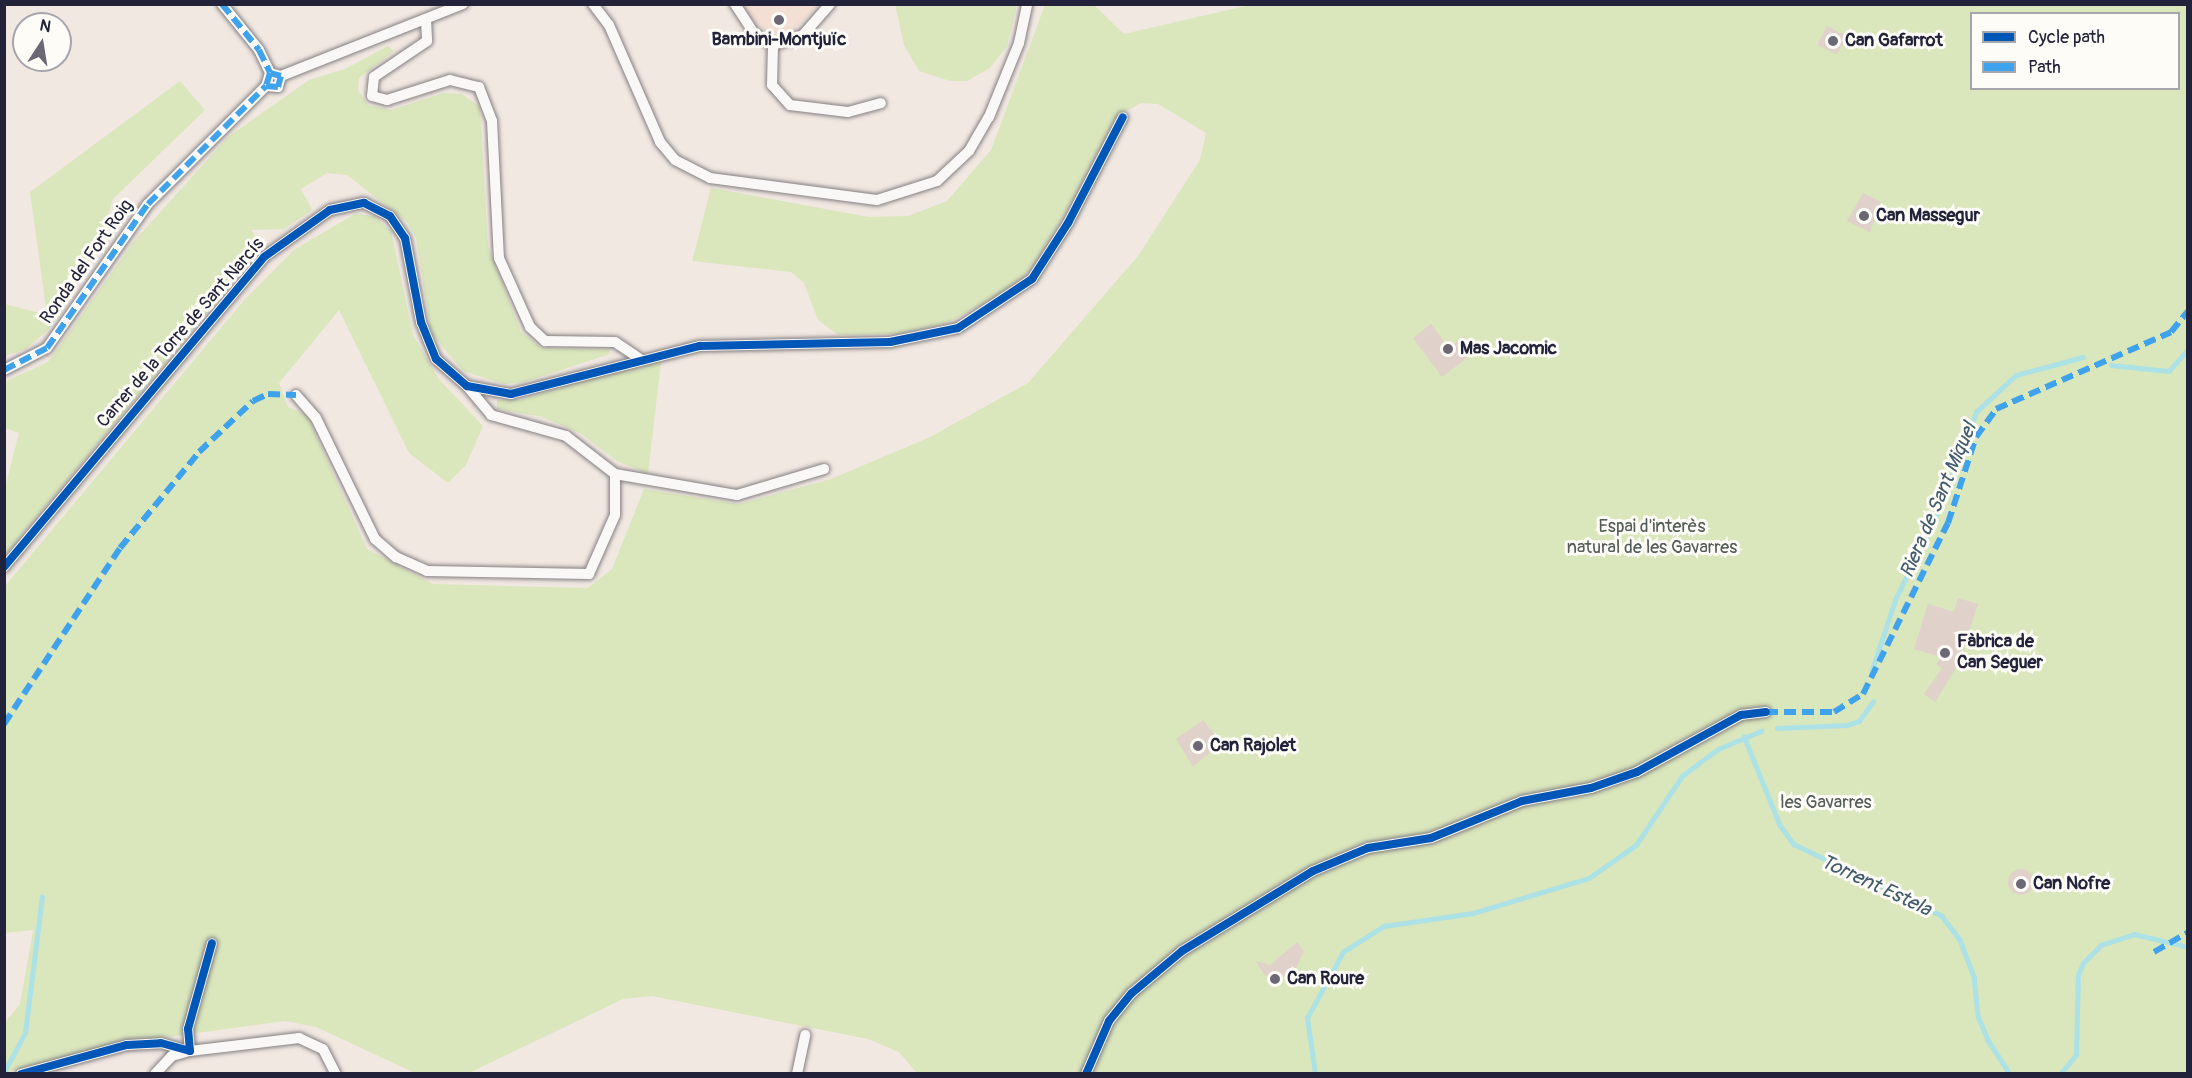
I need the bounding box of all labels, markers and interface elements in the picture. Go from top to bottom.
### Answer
north arrow [12,12,72,72]
legend [1970,12,2180,90]
marker: Bambini-Montjuïc [772,13,786,27]
text: N [38,15,53,37]
text: Cycle path [2028,26,2105,49]
place label: Bambini-Montjuïc [712,29,846,51]
place label: Can Gafarrot [1845,30,1943,52]
marker: Can Gafarrot [1826,34,1840,48]
text: Path [2028,56,2061,79]
street label: Ronda del Fort Roig [36,196,138,328]
place label: Can Massegur [1876,205,1980,227]
marker: Can Massegur [1857,209,1871,223]
street label: Carrer de la Torre de Sant Narcís [93,234,269,432]
place label: Mas Jacomic [1460,338,1557,360]
marker: Mas Jacomic [1441,342,1455,356]
water label: Riera de Sant Miquel [1895,419,1981,581]
park label: Espai d'interès natural de les Gavarres [1567,517,1737,560]
place label: Fàbrica de Can Seguer [1957,632,2043,674]
marker: Fàbrica de Can Seguer [1938,646,1952,660]
place label: Can Rajolet [1210,735,1296,757]
marker: Can Rajolet [1191,739,1205,753]
park label: les Gavarres [1780,792,1872,814]
water label: Torrent Estela [1817,849,1935,921]
place label: Can Nofre [2033,873,2110,895]
marker: Can Nofre [2014,877,2028,891]
place label: Can Roure [1287,968,1364,990]
marker: Can Roure [1268,972,1282,986]

